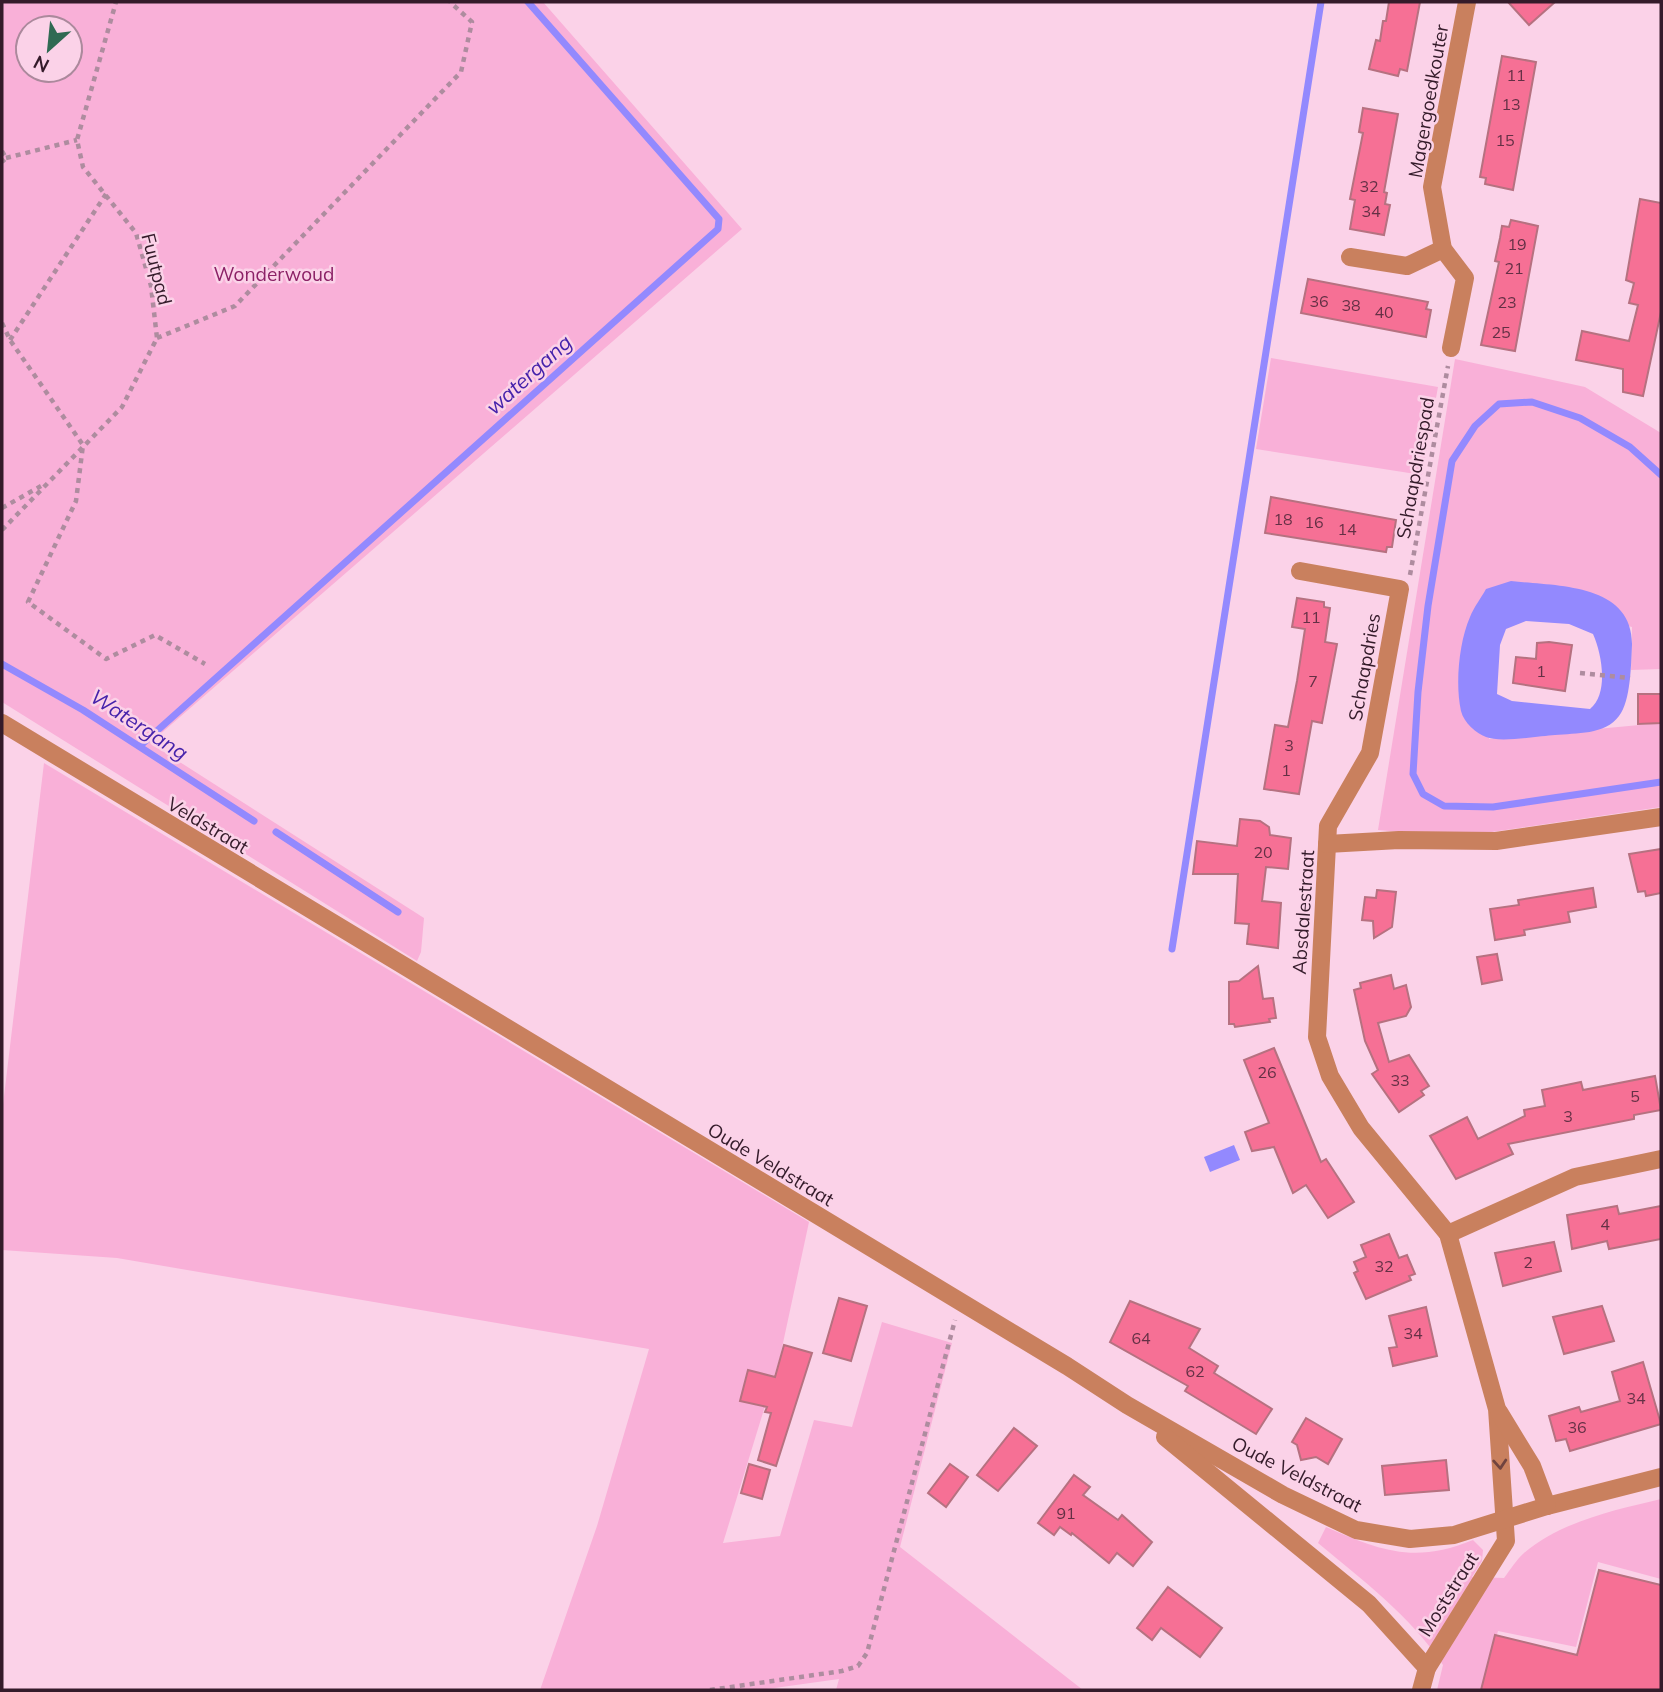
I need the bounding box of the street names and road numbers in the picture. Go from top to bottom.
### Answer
street label: Magergoedkouter [1403,22,1453,180]
street label: Fuutpad [136,231,178,307]
street label: Schaapdriespad [1391,395,1439,541]
street label: Schaapdries [1343,611,1385,723]
street label: Veldstraat [163,791,253,859]
street label: Absdalestraat [1287,849,1319,975]
street label: Oude Veldstraat [704,1117,839,1211]
street label: Oude Veldstraat [1228,1431,1366,1517]
street label: Moststraat [1413,1547,1484,1641]

